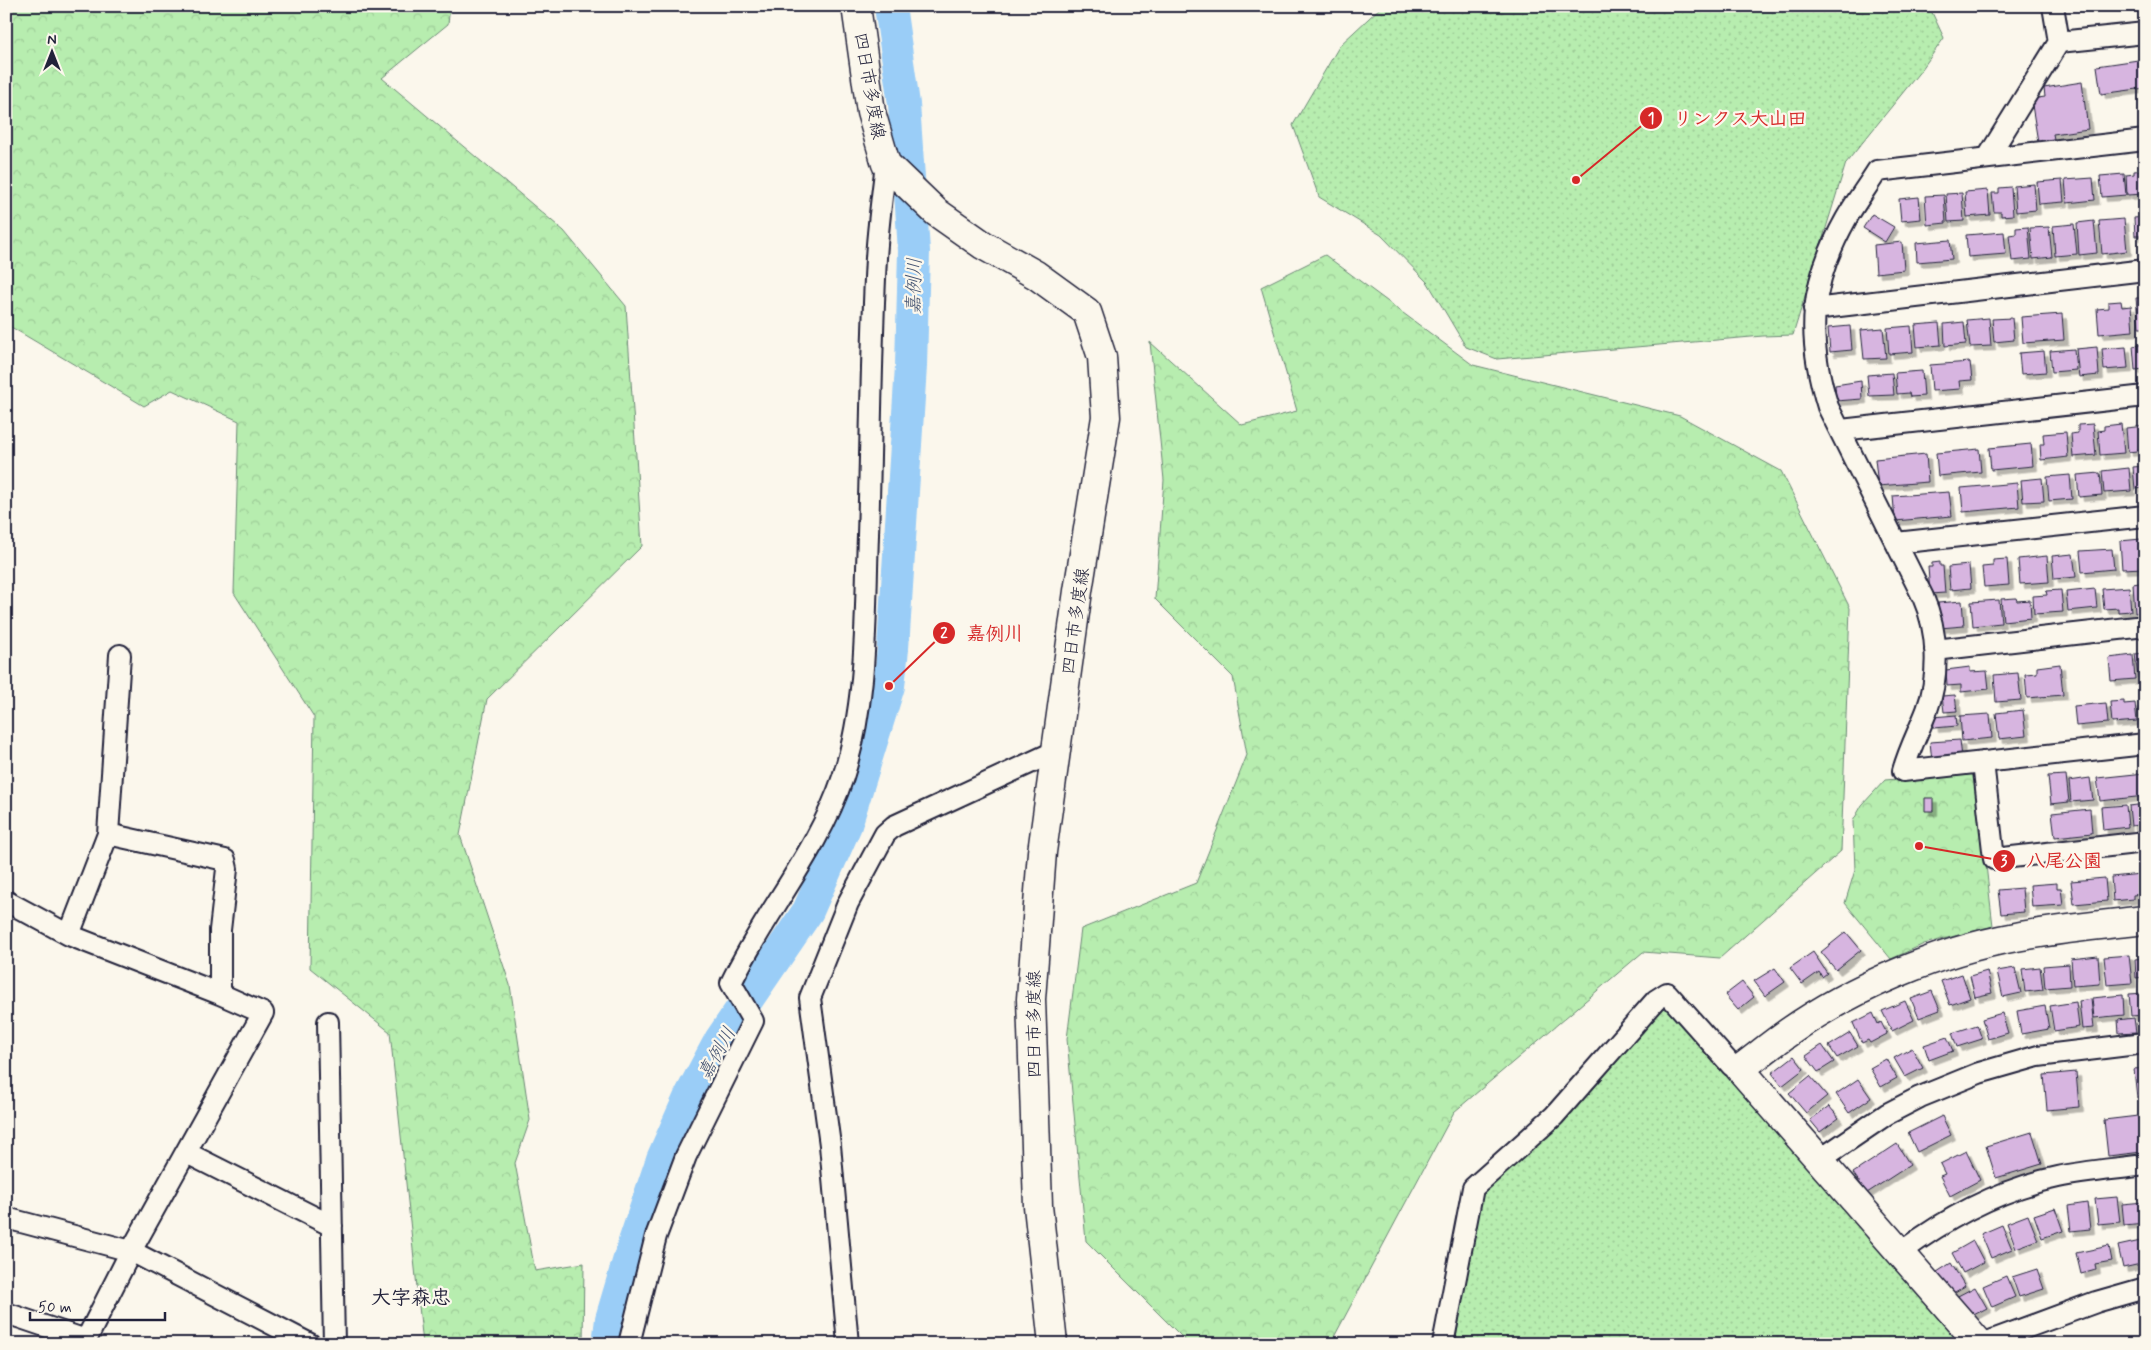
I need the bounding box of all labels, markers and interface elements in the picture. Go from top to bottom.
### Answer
north arrow [28,28,78,78]
text: N [47,31,57,49]
street label: 四日市多度線 [848,31,890,141]
callout: リンクス大山田 [1639,101,1817,135]
text: リンクス大山田 [1673,107,1807,132]
text: 1 [1648,109,1654,129]
water label: 嘉例川 [902,257,927,315]
street label: 四日市多度線 [1057,566,1095,676]
callout: 嘉例川 [931,616,1033,650]
text: 嘉例川 [966,622,1024,647]
text: 2 [940,624,948,644]
callout: 八尾公園 [1991,844,2112,878]
text: 八尾公園 [2026,849,2102,874]
text: 3 [2001,852,2008,872]
street label: 四日市多度線 [1023,970,1047,1078]
water label: 嘉例川 [693,1023,742,1085]
district label: 大字森忠 [371,1285,451,1312]
scale bar [30,1290,165,1322]
text: 50 m [38,1298,72,1318]

